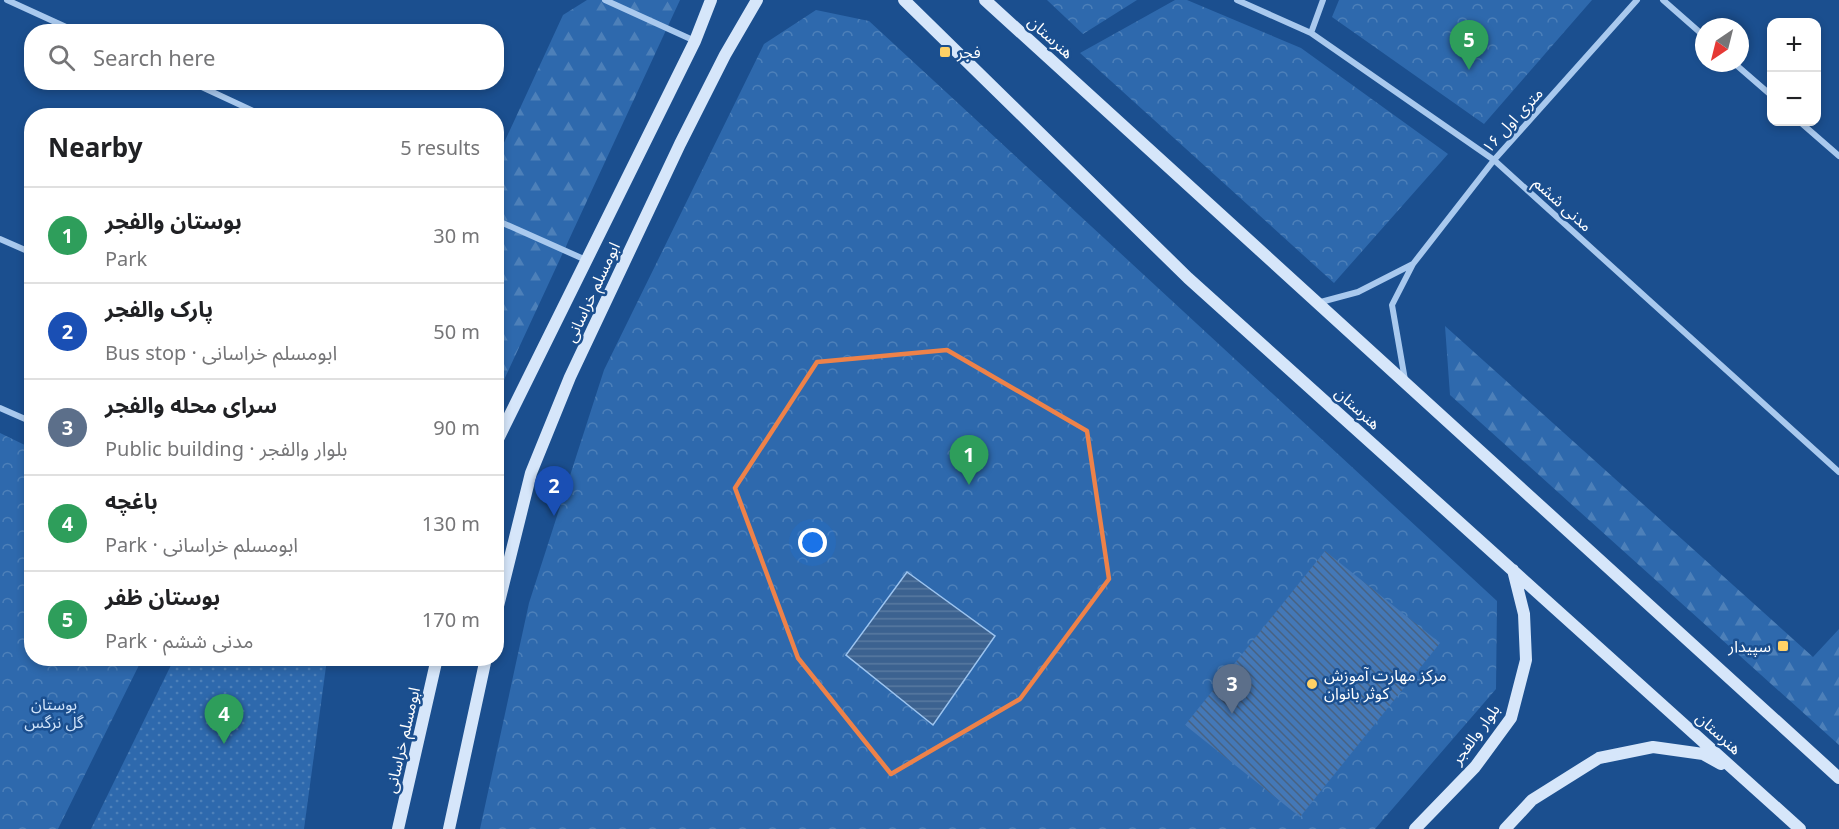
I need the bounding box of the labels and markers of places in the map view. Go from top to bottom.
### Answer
pin: 5 [1450,20,1488,70]
place label: فجر [956,41,981,63]
marker: فجر [938,45,952,59]
pin: 1 [950,436,988,485]
pin: 2 [534,466,574,516]
place label: سپیدار [1727,635,1771,657]
marker: سپیدار [1776,639,1790,653]
pin: 3 [1212,664,1252,714]
place label: مرکز مهارت آموزش کوثر بانوان [1324,664,1447,704]
marker: مرکز مهارت آموزش کوثر بانوان [1305,677,1319,691]
pin: 4 [204,694,244,744]

